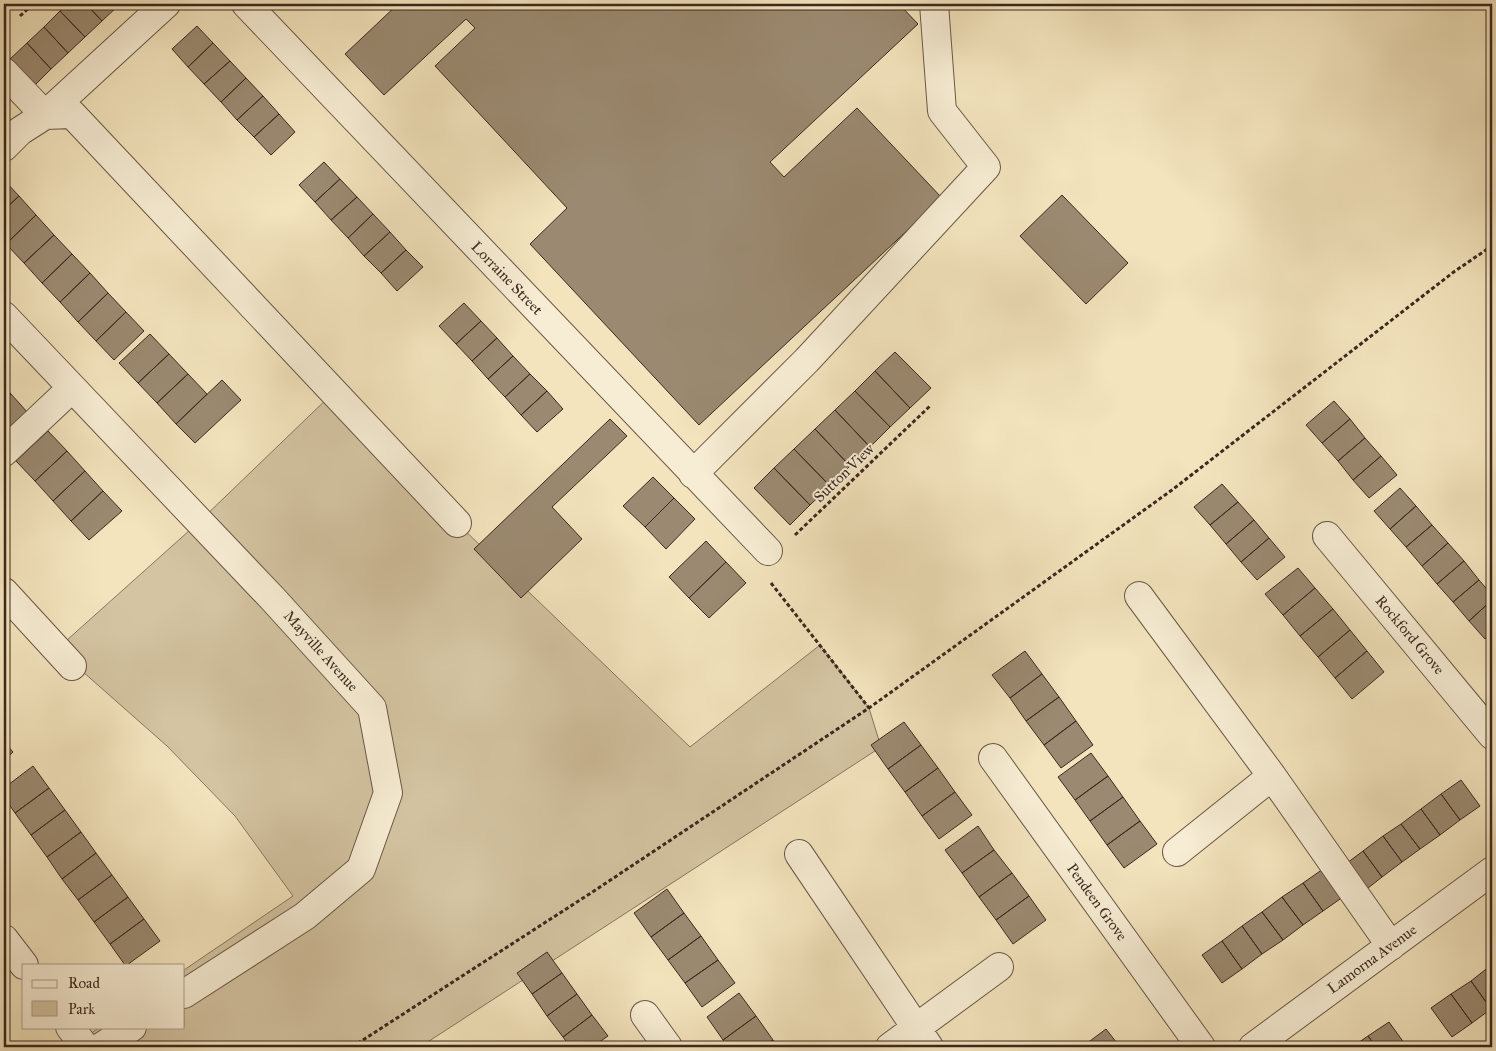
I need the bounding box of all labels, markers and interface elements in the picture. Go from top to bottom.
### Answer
street label: Lorraine Street [467,237,547,319]
street label: Sutton View [810,440,878,506]
street label: Rockford Grove [1372,592,1448,678]
street label: Mayville Avenue [280,607,362,695]
street label: Pendeen Grove [1063,860,1131,944]
street label: Lamorna Avenue [1324,921,1420,997]
legend [22,964,185,1028]
text: Road [68,974,100,992]
text: Park [68,1000,95,1018]

